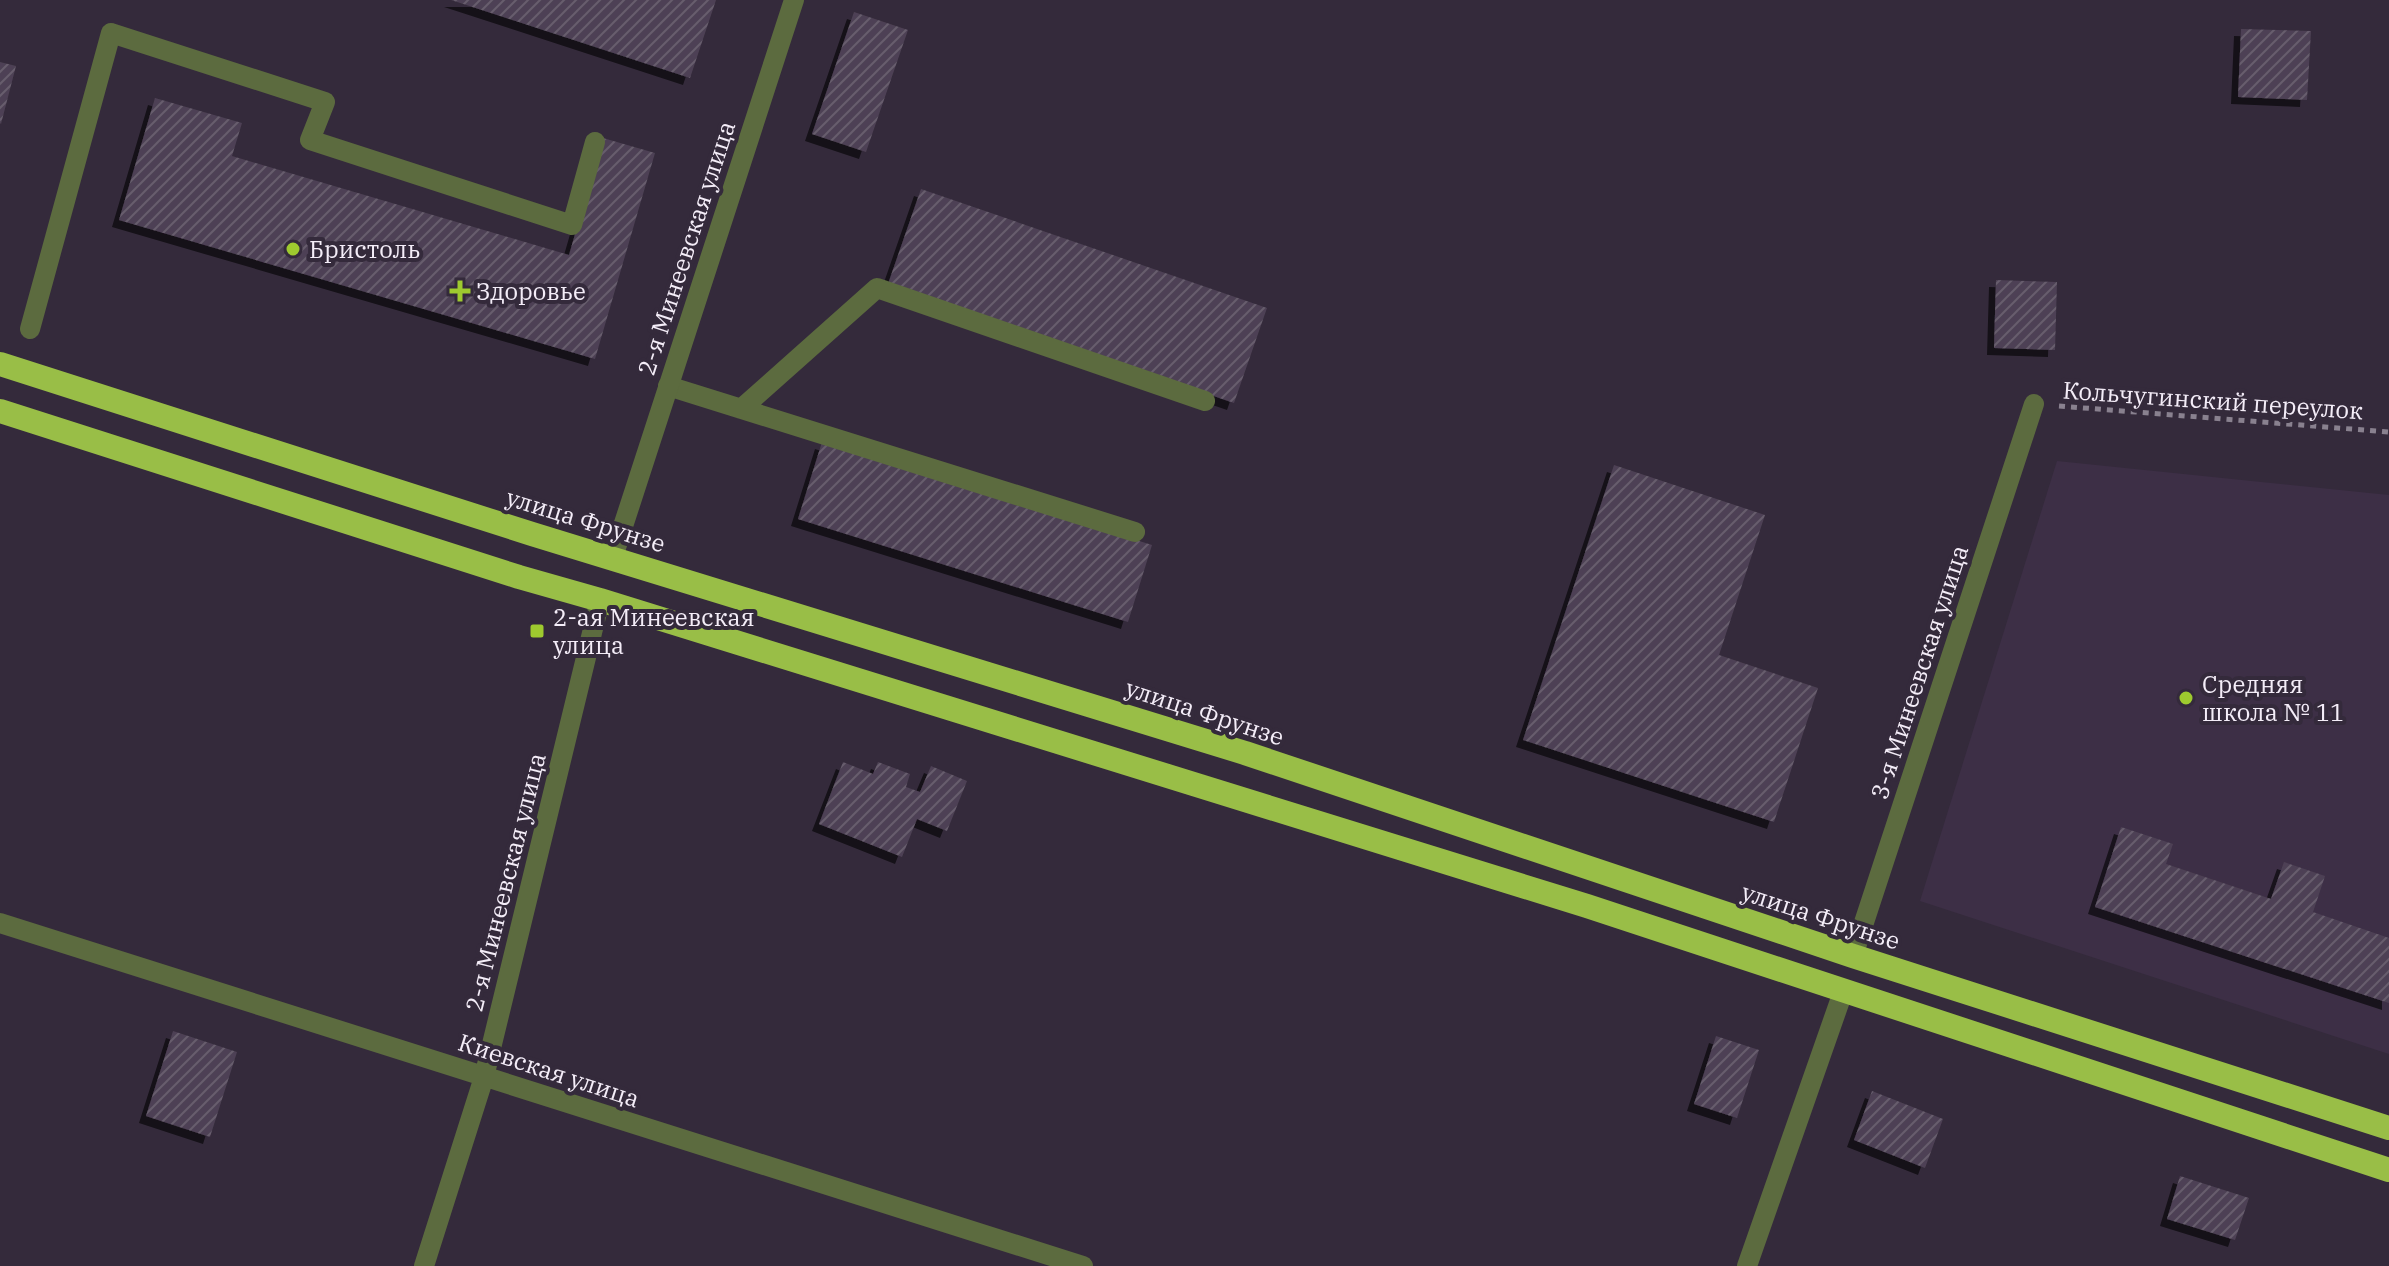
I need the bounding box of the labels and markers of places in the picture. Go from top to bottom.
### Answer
place label: Бристоль [309,233,420,265]
marker: Бристоль [284,240,302,258]
place label: Здоровье [476,275,586,307]
marker: Здоровье [451,282,469,300]
place label: 2-ая Минеевская улица [553,601,755,661]
marker: 2-ая Минеевская улица [528,622,546,640]
place label: Средняя школа № 11 [2202,668,2345,728]
marker: Средняя школа № 11 [2177,689,2195,707]

